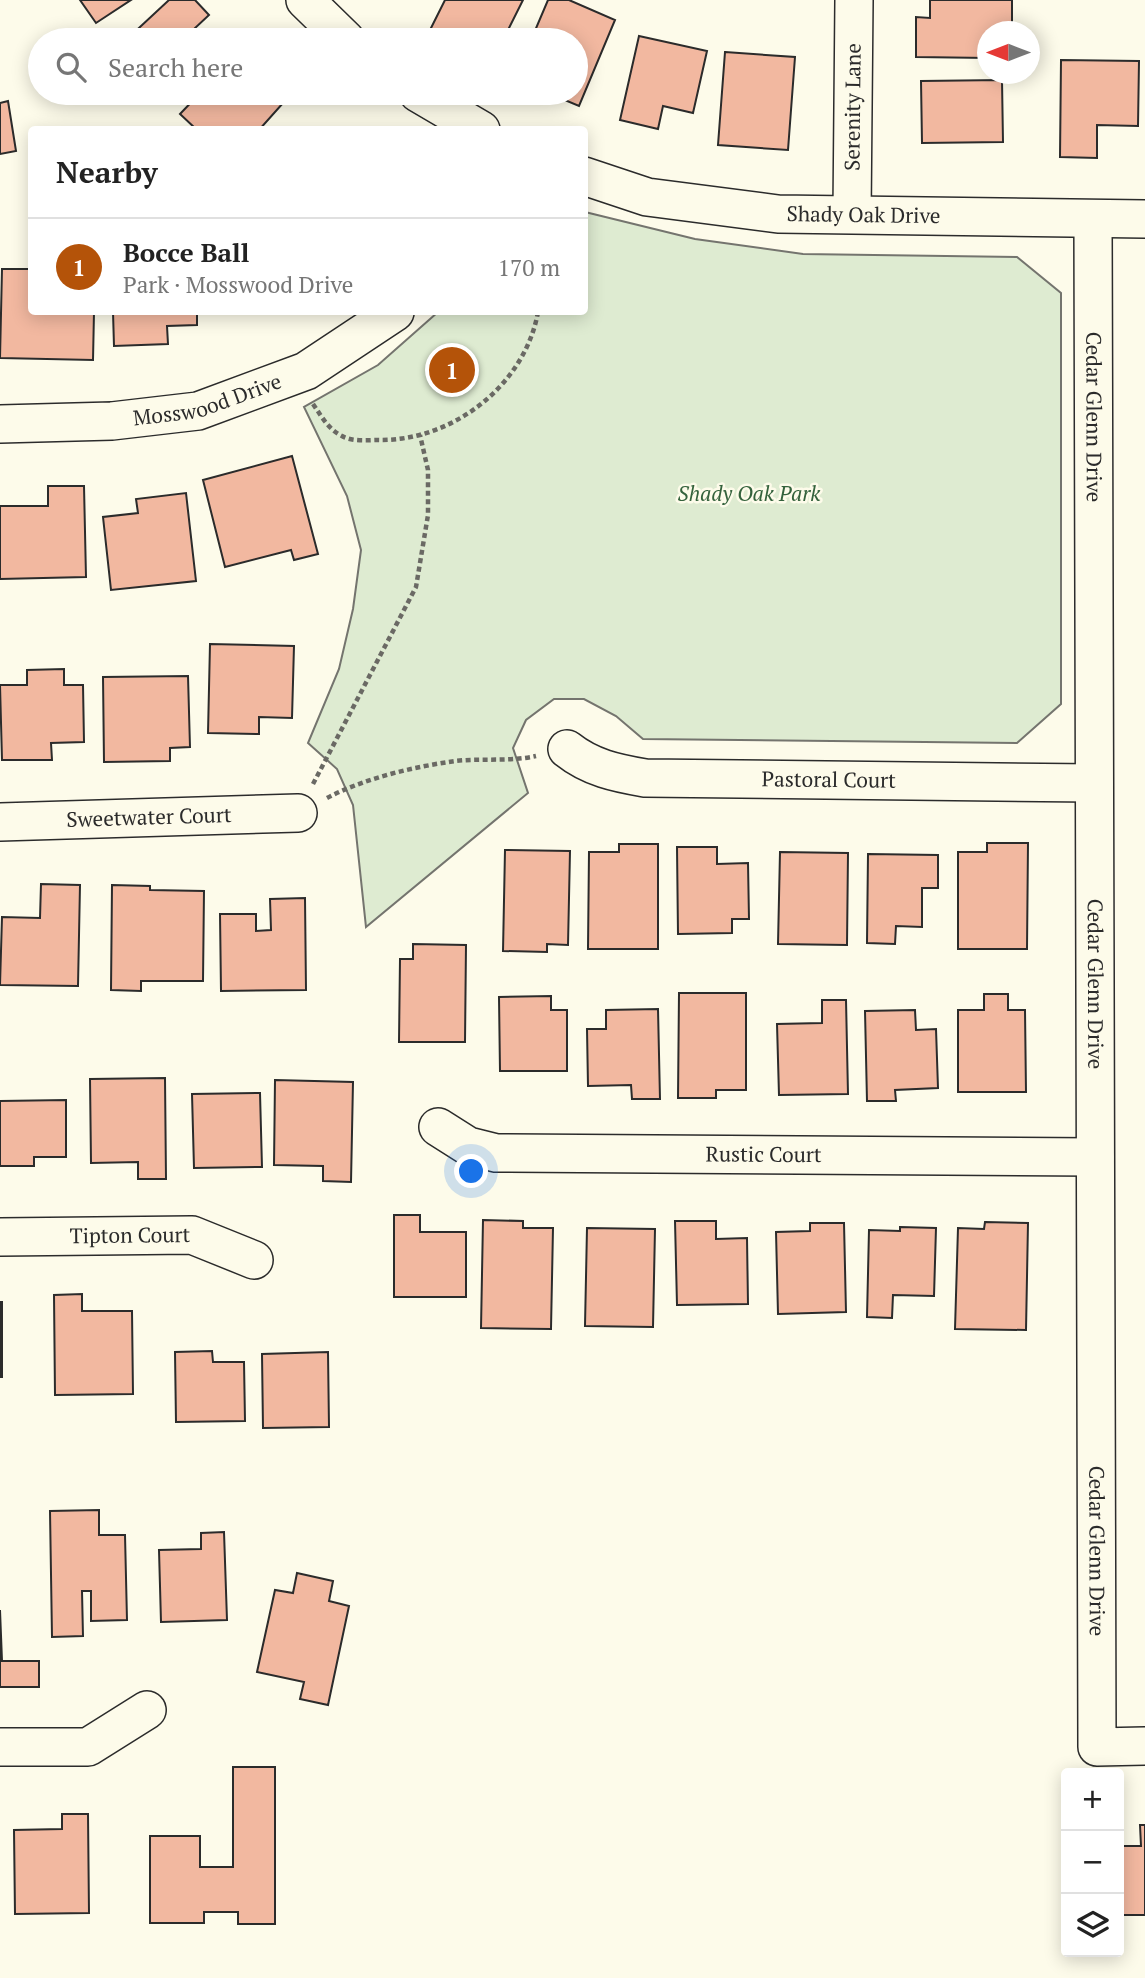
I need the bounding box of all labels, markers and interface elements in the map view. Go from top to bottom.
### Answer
north arrow [977,21,1040,84]
search box [28,28,588,105]
street label: Serenity Lane [837,43,867,171]
icon: search [52,48,90,86]
text: Search here [108,50,243,84]
text: Nearby [56,152,158,192]
street label: Shady Oak Drive [786,199,941,229]
text: Bocce Ball [123,235,249,269]
text: 1 [73,252,86,283]
text: 170 m [498,252,560,283]
text: Park · Mosswood Drive [123,269,353,300]
street label: Cedar Glenn Drive [1080,332,1109,502]
pin: 1 [429,344,475,396]
street label: Mosswood Drive [131,366,285,431]
park label: Shady Oak Park [678,479,821,507]
street label: Pastoral Court [761,764,896,794]
street label: Sweetwater Court [66,800,232,833]
street label: Cedar Glenn Drive [1082,899,1110,1069]
street label: Rustic Court [705,1139,822,1168]
your location [454,1154,488,1188]
street label: Tipton Court [70,1220,191,1249]
street label: Cedar Glenn Drive [1083,1466,1112,1636]
map controls [1061,1768,1124,1957]
button: + [1061,1768,1124,1831]
button: − [1061,1831,1124,1894]
button: layers [1061,1894,1124,1957]

